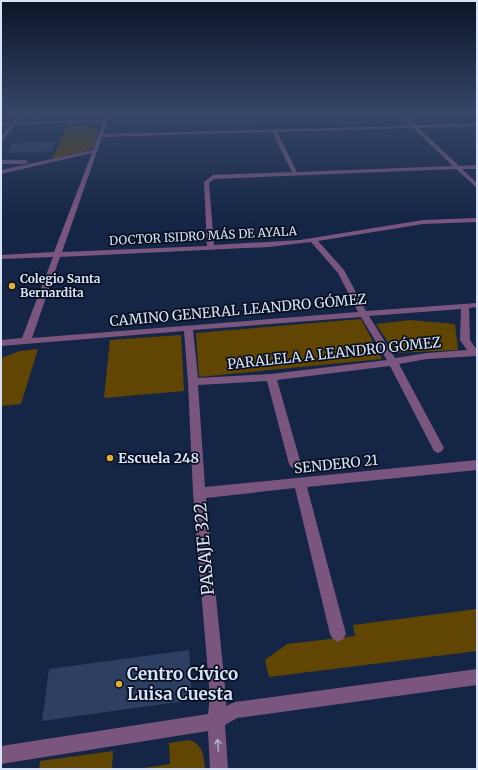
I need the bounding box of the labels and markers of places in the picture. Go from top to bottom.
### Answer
place label: Colegio Santa Bernardita [20,271,101,300]
marker: Colegio Santa Bernardita [7,281,17,291]
place label: Escuela 248 [118,449,200,467]
marker: Escuela 248 [105,453,115,463]
place label: Centro Cívico Luisa Cuesta [127,663,238,705]
marker: Centro Cívico Luisa Cuesta [114,679,124,689]

